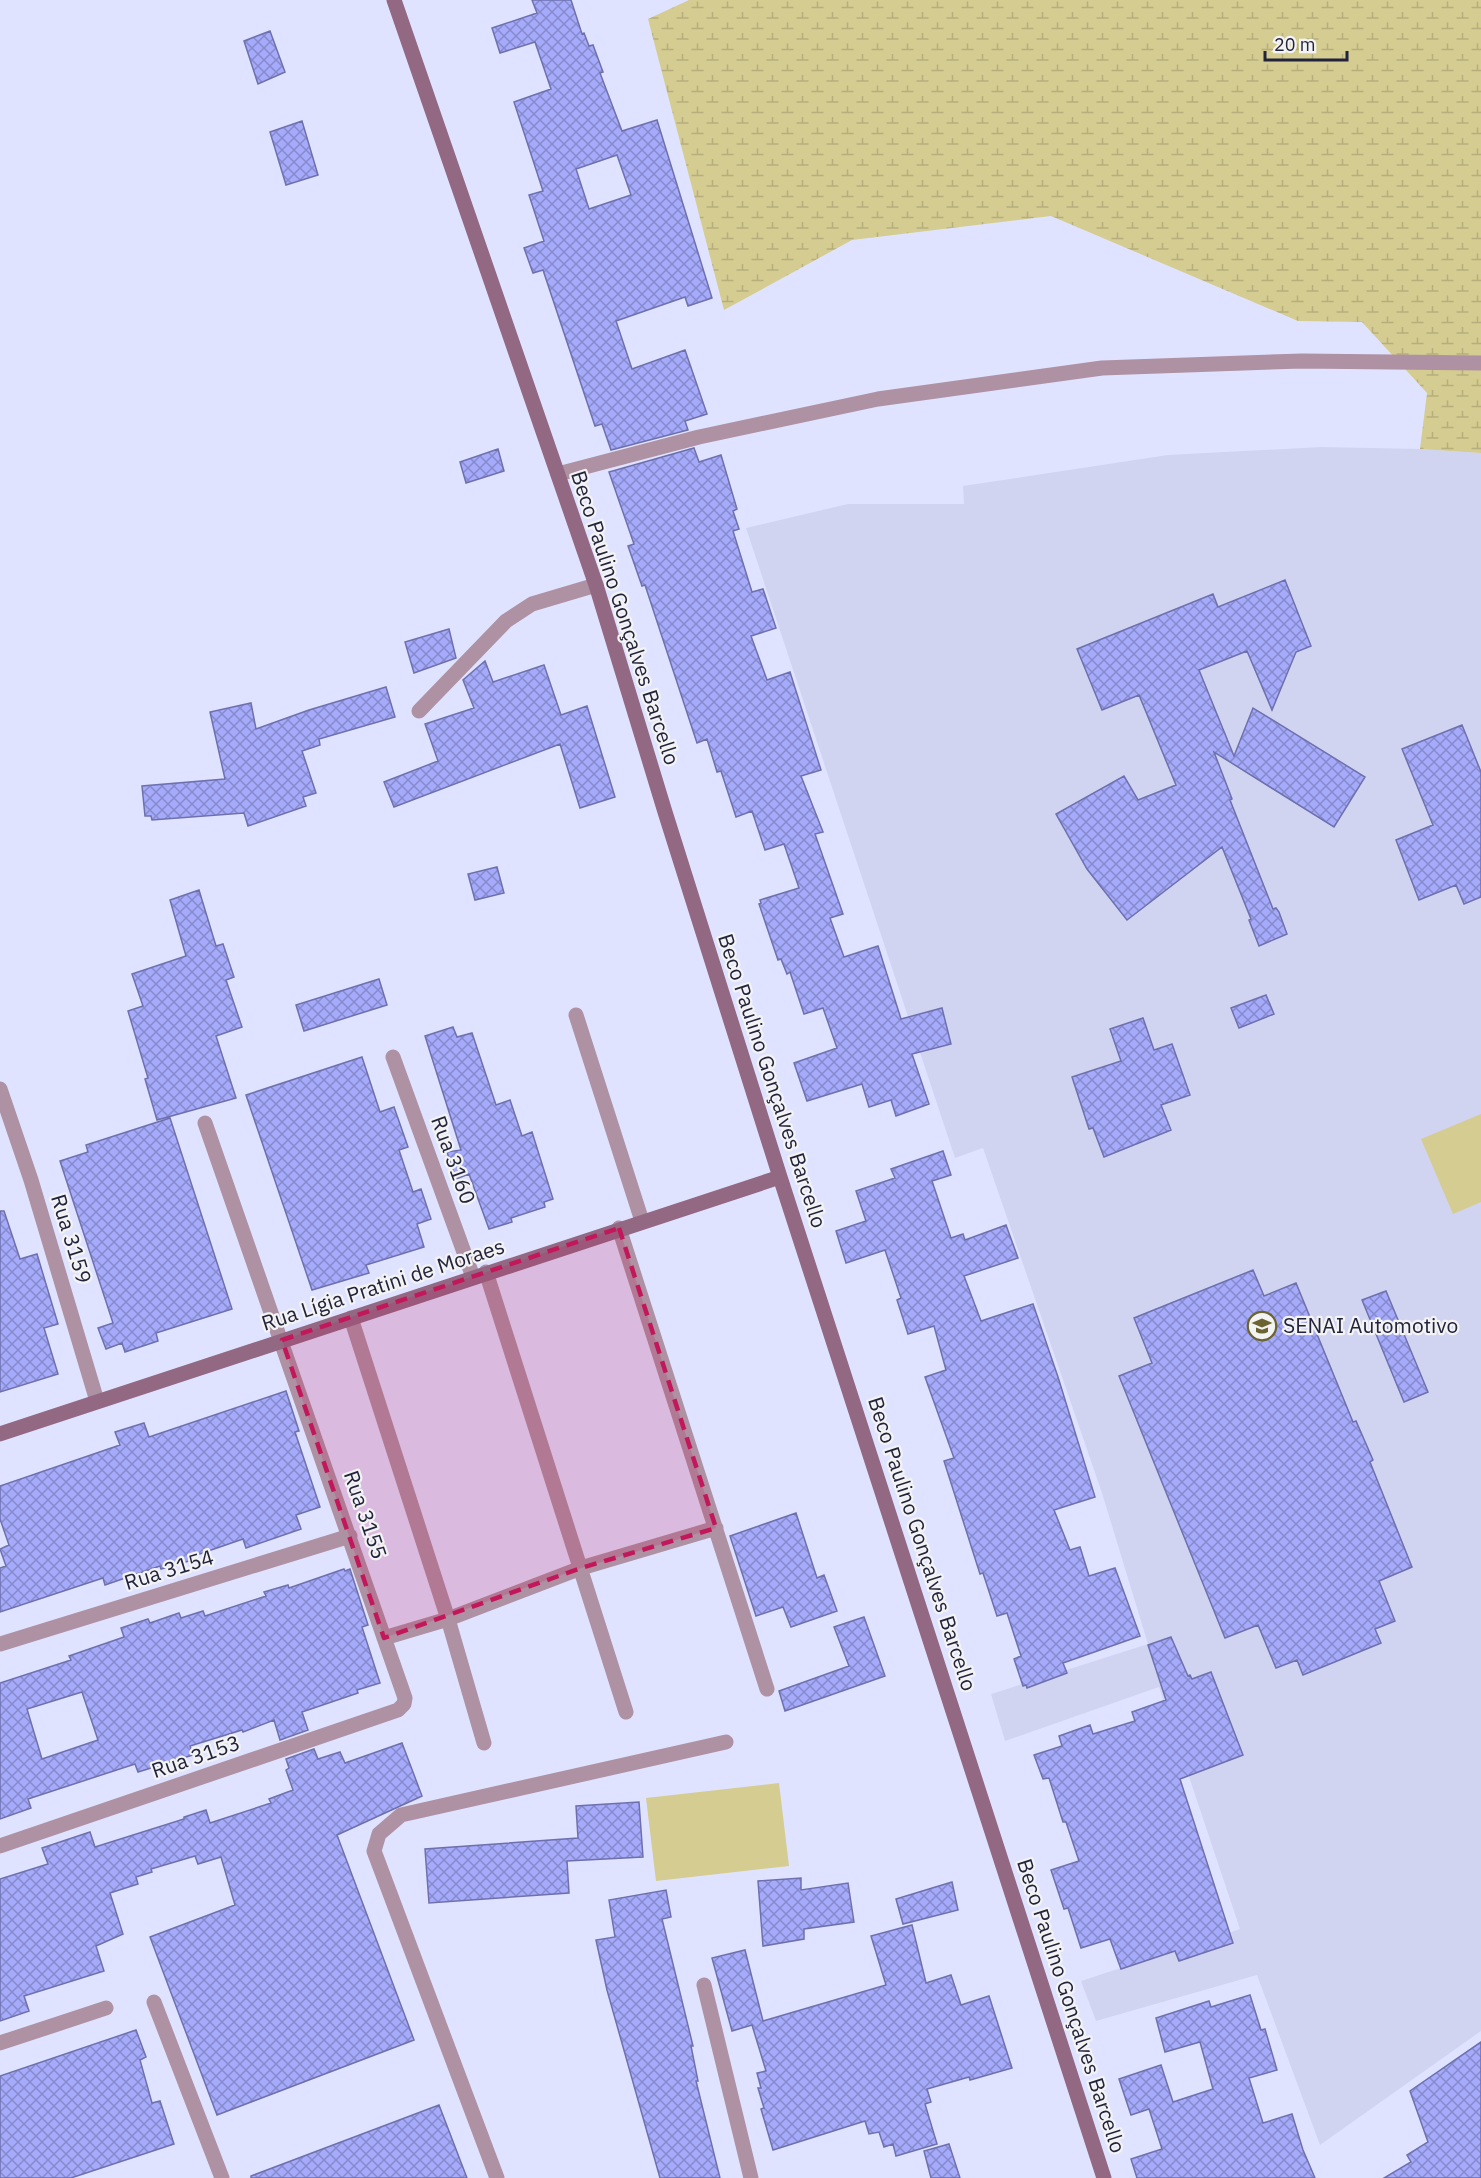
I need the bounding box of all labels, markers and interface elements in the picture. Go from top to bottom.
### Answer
scale bar [1265,24,1348,62]
text: 20 m [1274,33,1316,56]
street label: Beco Paulino Gonçalves Barcello [565,467,687,768]
street label: Beco Paulino Gonçalves Barcello [712,930,834,1231]
street label: Rua 3160 [425,1112,483,1208]
street label: Rua 3159 [45,1191,99,1287]
street label: Rua Lígia Pratini de Moraes [258,1231,508,1337]
school or university icon: SENAI Automotivo [1246,1310,1278,1342]
place label: SENAI Automotivo [1283,1311,1458,1339]
street label: Beco Paulino Gonçalves Barcello [862,1393,984,1694]
street label: Rua 3155 [338,1467,394,1563]
street label: Rua 3154 [121,1542,217,1596]
street label: Rua 3153 [148,1728,244,1784]
street label: Beco Paulino Gonçalves Barcello [1011,1855,1133,2156]

